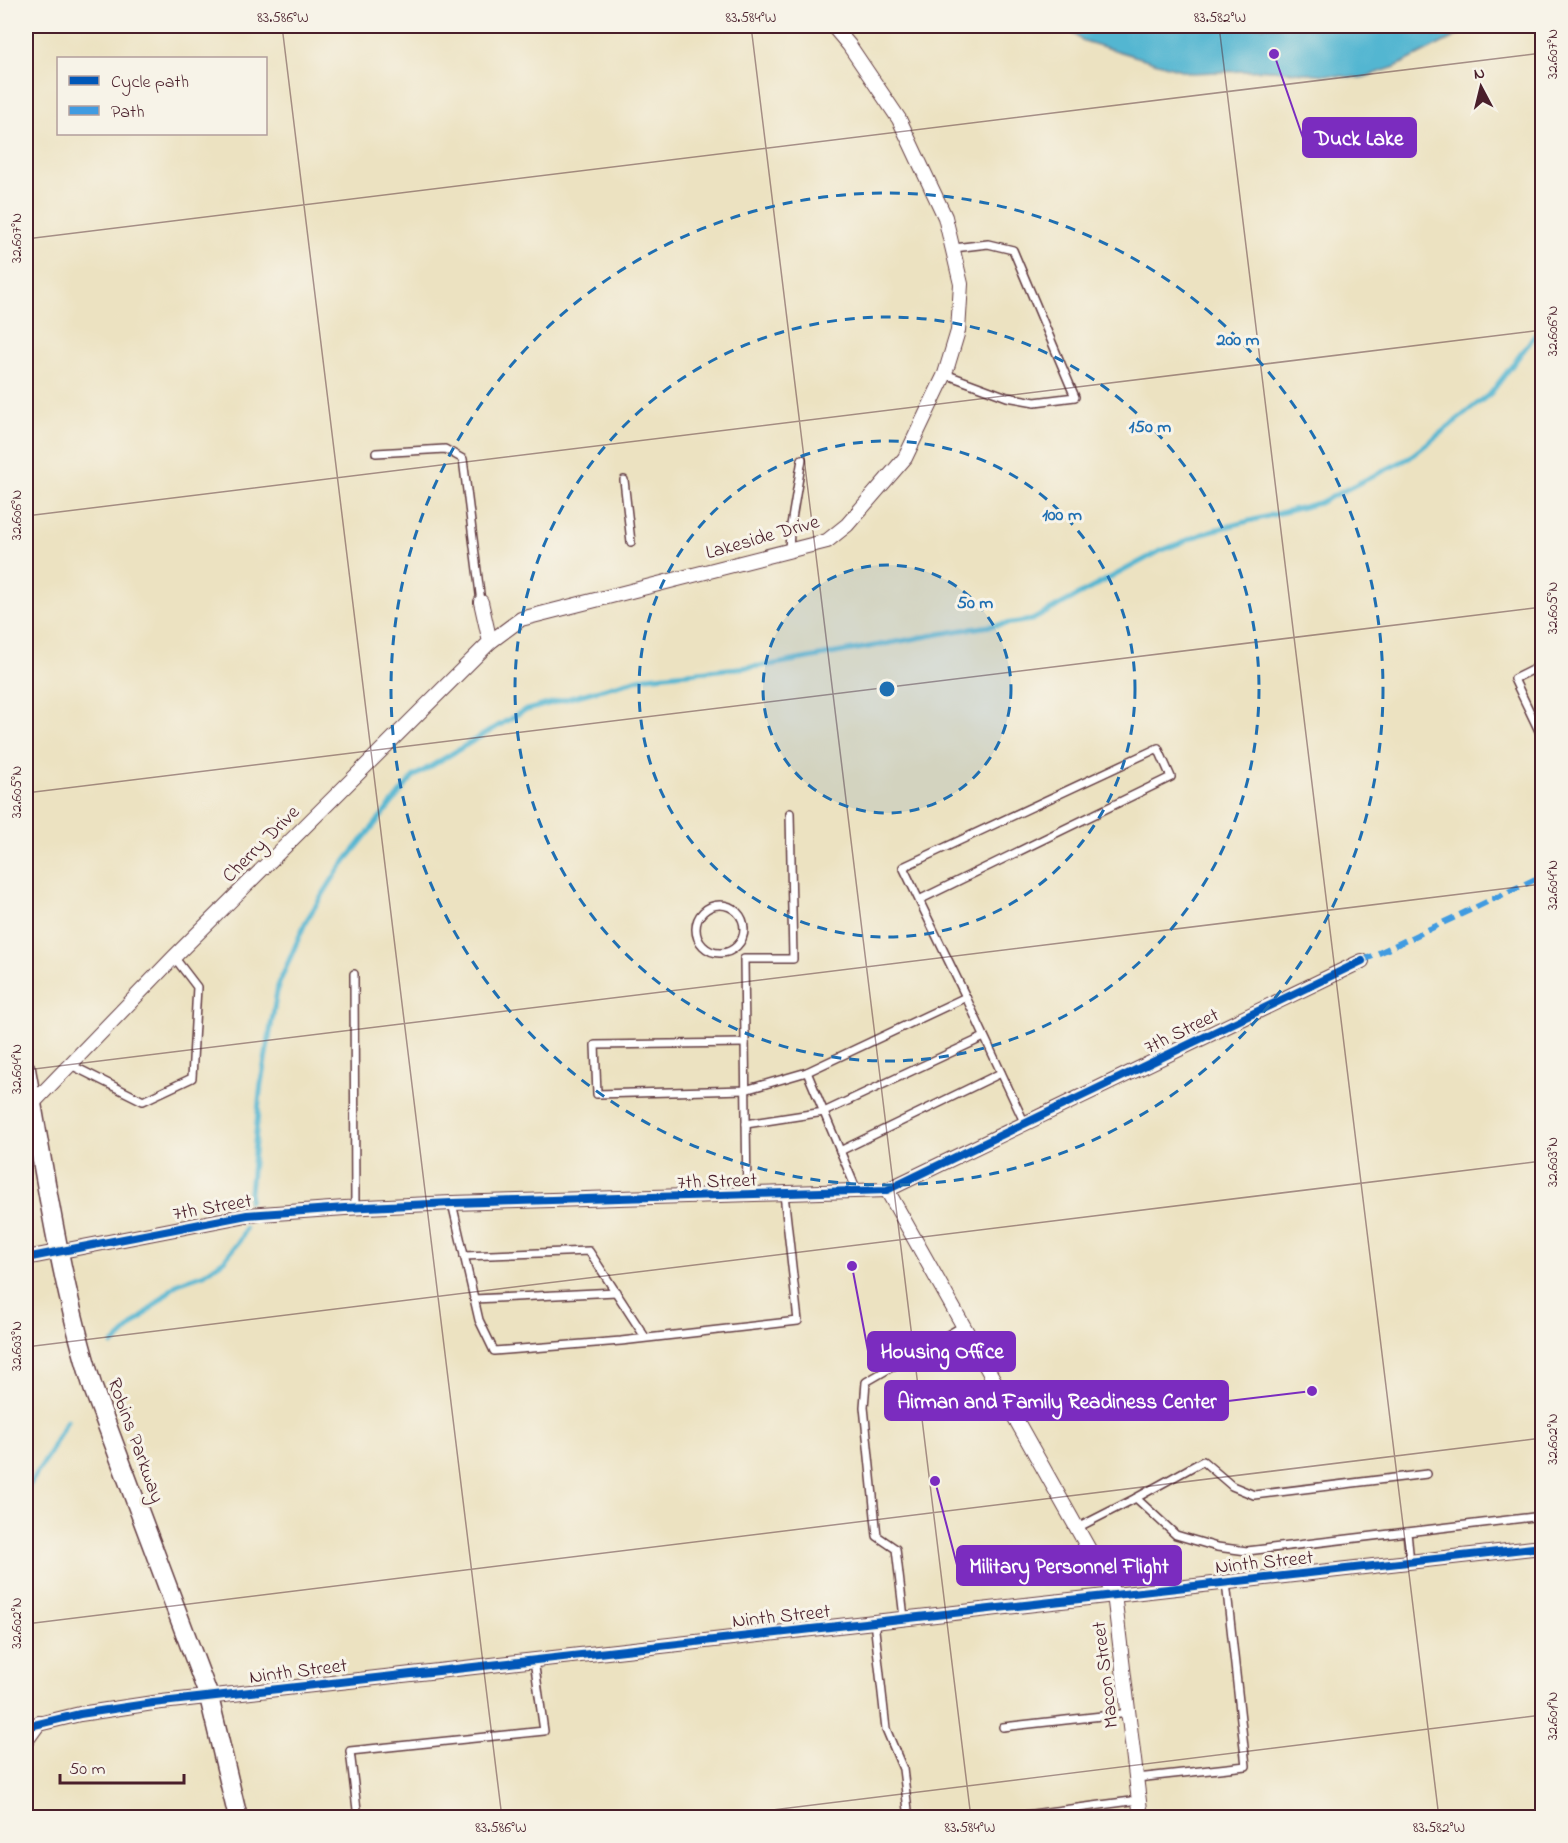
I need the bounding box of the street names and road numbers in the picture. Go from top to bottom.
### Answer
street label: Lakeside Drive [703,508,823,568]
street label: Cherry Drive [216,799,307,890]
street label: 7th Street [1140,1002,1225,1063]
street label: 7th Street [677,1167,758,1198]
street label: 7th Street [171,1187,255,1230]
street label: Robins Parkway [99,1374,171,1507]
street label: Ninth Street [1214,1544,1315,1583]
street label: Ninth Street [731,1598,832,1637]
street label: Macon Street [1086,1619,1127,1730]
street label: Ninth Street [248,1652,349,1693]

